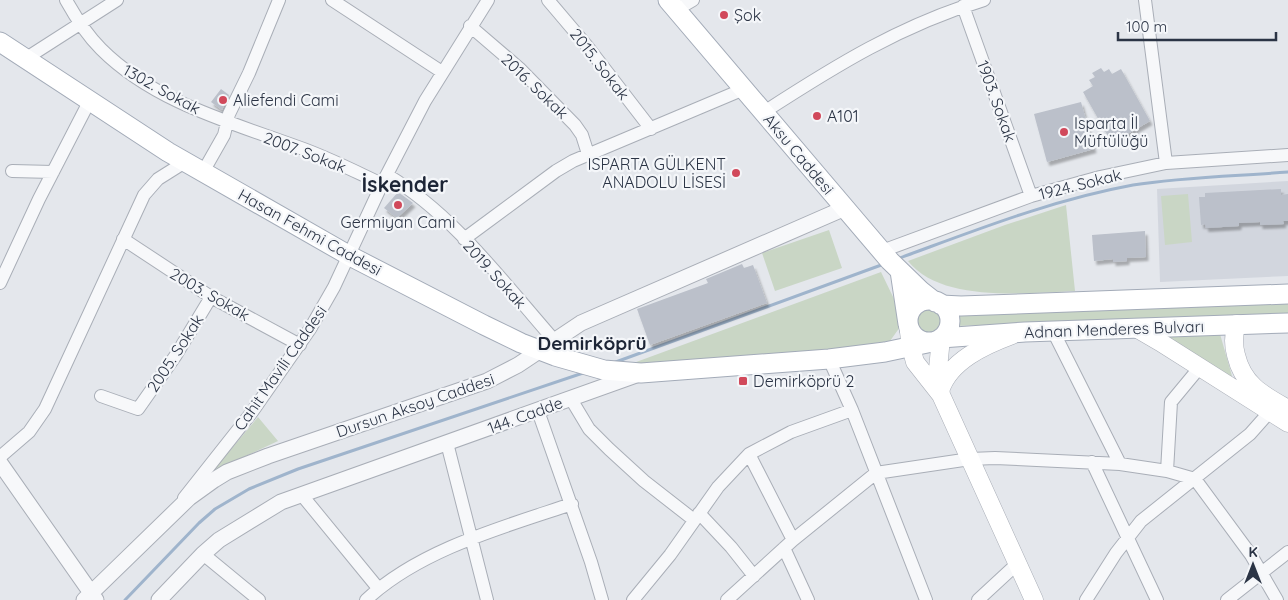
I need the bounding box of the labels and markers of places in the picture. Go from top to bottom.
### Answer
place label: Şok [734,5,761,25]
marker: Şok [718,9,730,21]
place label: Aliefendi Cami [233,90,339,110]
marker: Aliefendi Cami [217,94,229,106]
place label: A101 [827,106,859,126]
marker: A101 [811,110,823,122]
place label: Isparta İl Müftülüğü [1074,113,1148,151]
marker: Isparta İl Müftülüğü [1058,126,1070,138]
place label: ISPARTA GÜLKENT ANADOLU LİSESİ [587,154,726,192]
marker: ISPARTA GÜLKENT ANADOLU LİSESİ [730,167,742,179]
marker: Germiyan Cami [392,199,404,211]
place label: Germiyan Cami [341,212,455,232]
place label: Demirköprü 2 [753,371,854,391]
marker: Demirköprü 2 [737,375,749,387]

